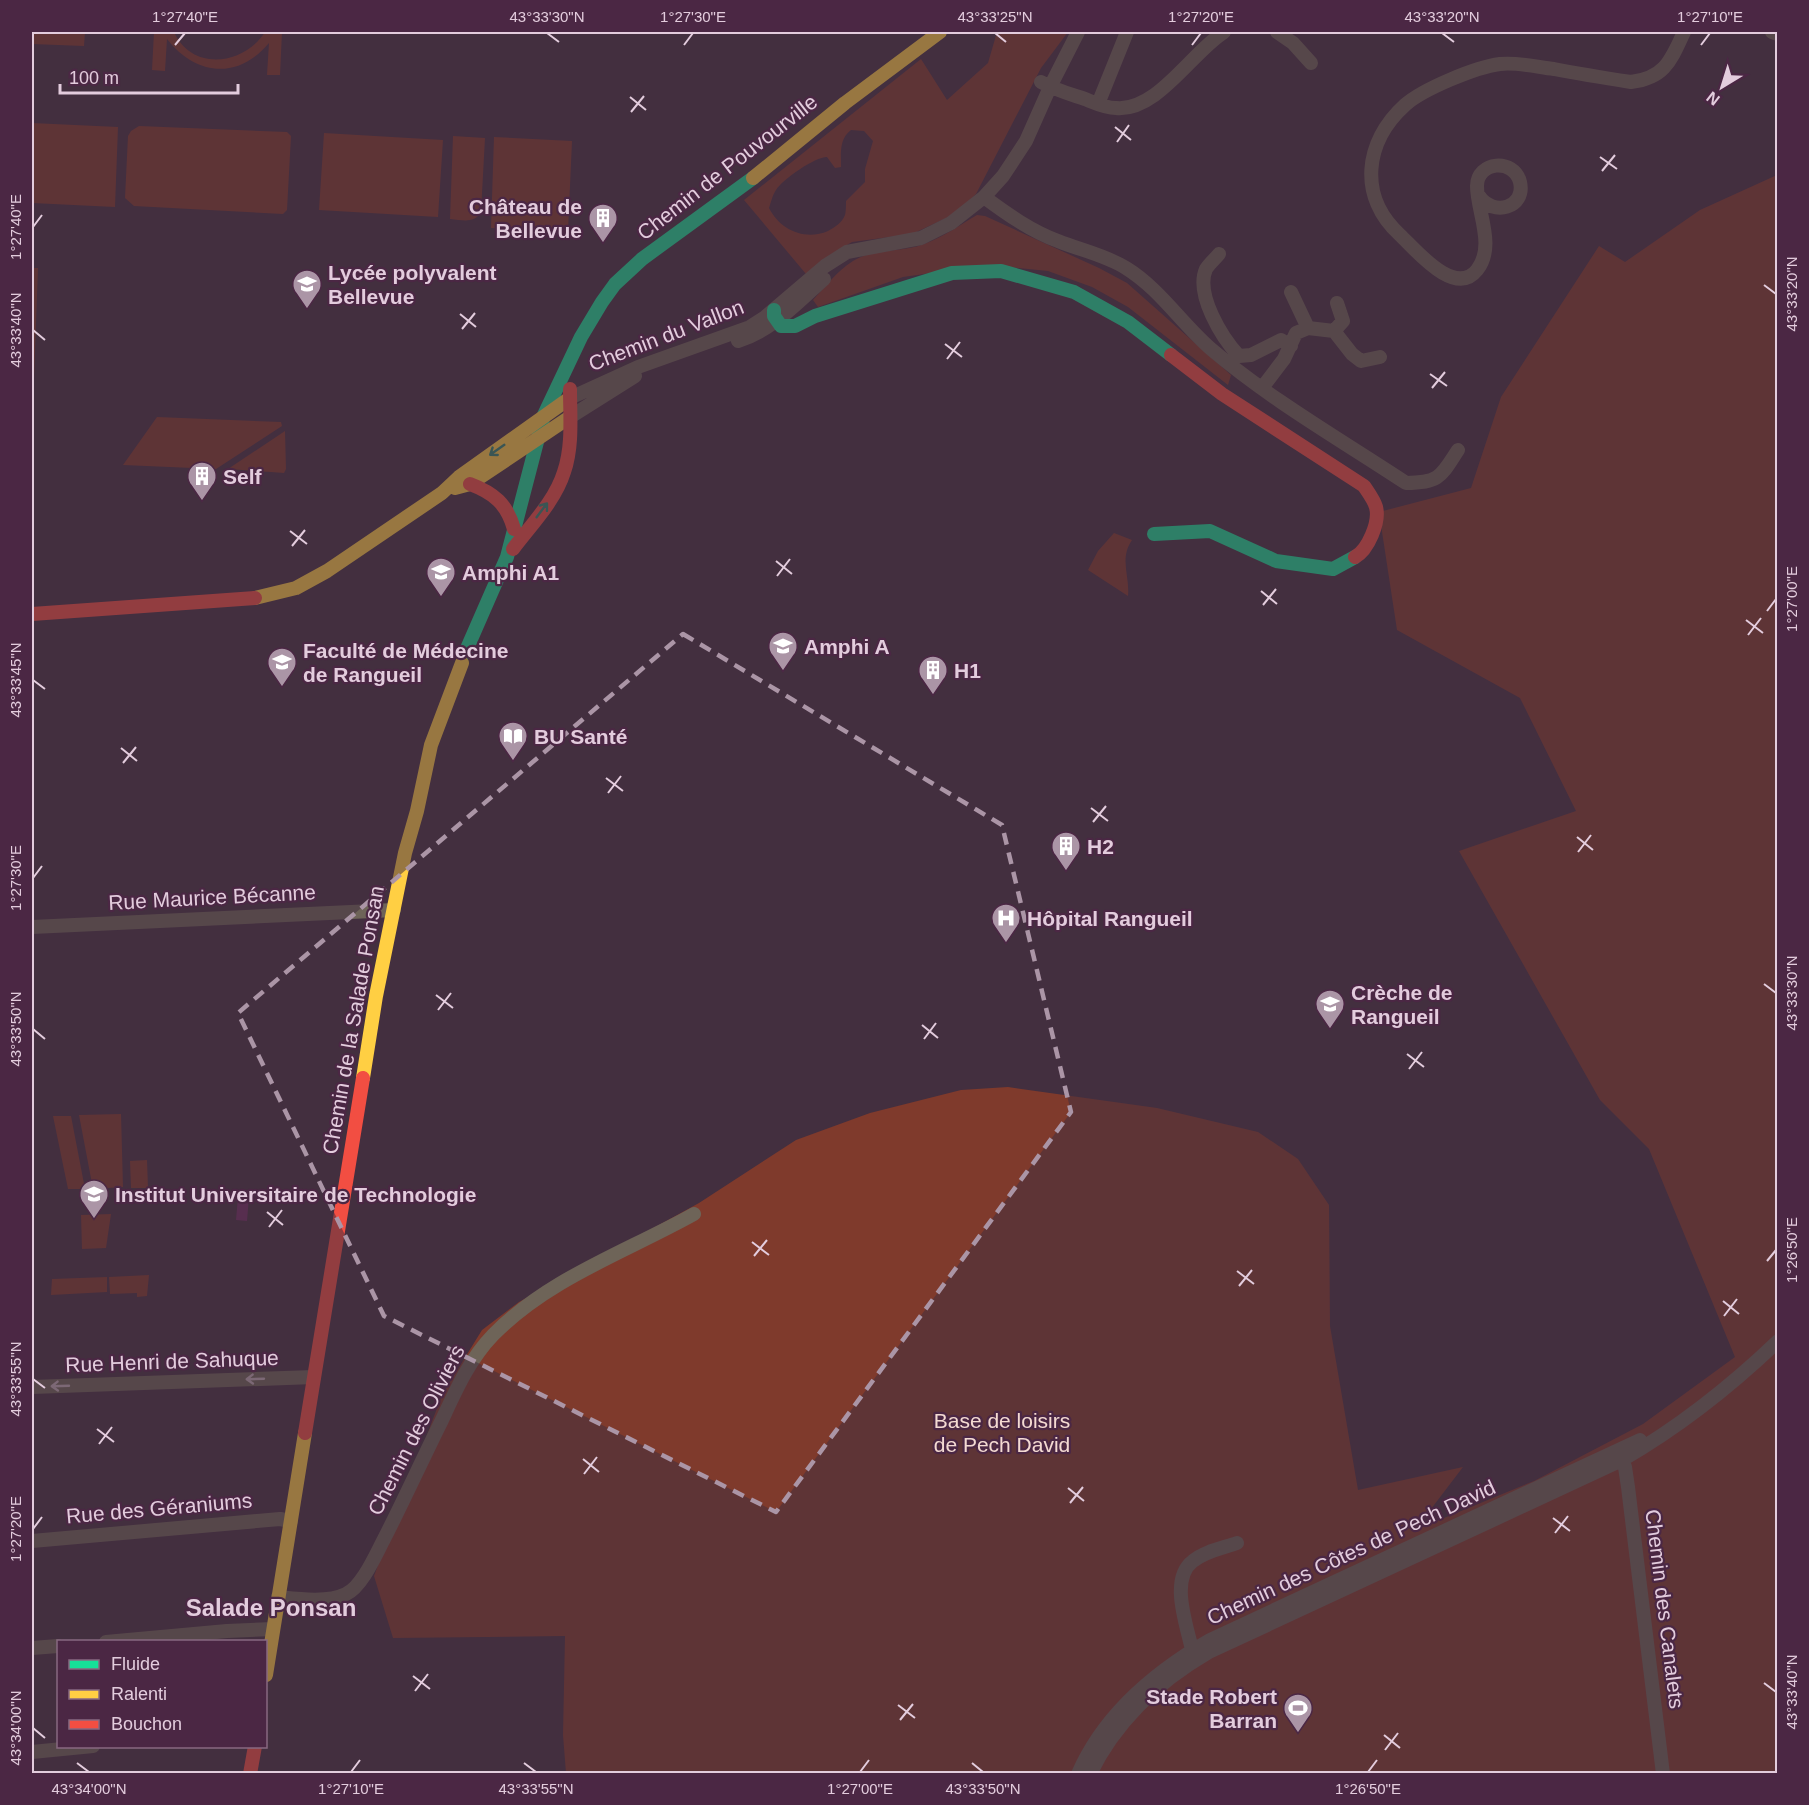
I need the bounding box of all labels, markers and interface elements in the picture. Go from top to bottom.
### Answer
text: 1°27'40"E [152,8,218,25]
text: 43°33'30"N [509,8,585,25]
text: 1°27'30"E [660,8,726,25]
text: 43°33'25"N [957,8,1033,25]
text: 1°27'20"E [1168,8,1234,25]
text: 43°33'20"N [1404,8,1480,25]
text: 1°27'10"E [1677,8,1743,25]
scale bar [60,57,238,95]
north arrow [1692,57,1752,117]
text: 100 m [69,68,119,88]
text: N [1703,88,1723,109]
street label: Chemin de Pouvourville [633,90,821,244]
text: 1°27'40"E [7,194,24,260]
place label: Château de Bellevue [469,195,582,242]
building icon: Château de Bellevue [587,202,619,244]
text: 43°33'20"N [1783,256,1800,332]
place label: Lycée polyvalent Bellevue [328,261,496,308]
school or university icon: Lycée polyvalent Bellevue [291,268,323,310]
text: 43°33'40"N [7,292,24,368]
street label: Chemin du Vallon [585,295,747,375]
one-way arrow [489,444,506,456]
building icon: Self [186,460,218,502]
place label: Self [223,465,263,488]
one-way arrow [535,502,548,518]
school or university icon: Amphi A1 [425,556,457,598]
place label: Amphi A1 [462,561,560,584]
text: 1°27'00"E [1783,566,1800,632]
school or university icon: Amphi A [767,630,799,672]
place label: Amphi A [804,635,890,658]
place label: Faculté de Médecine de Rangueil [303,639,508,686]
text: 43°33'45"N [7,642,24,718]
school or university icon: Faculté de Médecine de Rangueil [266,646,298,688]
building icon: H1 [917,654,949,696]
place label: H1 [954,659,981,682]
library icon: BU Santé [497,720,529,762]
place label: BU Santé [534,725,627,748]
building icon: H2 [1050,830,1082,872]
place label: H2 [1087,835,1114,858]
text: 1°27'30"E [7,845,24,911]
street label: Rue Maurice Bécanne [108,880,316,914]
street label: Chemin de la Salade Ponsan [318,884,388,1156]
hospital icon: Hôpital Rangueil [990,902,1022,944]
place label: Hôpital Rangueil [1027,907,1193,930]
text: 43°33'30"N [1783,955,1800,1031]
place label: Crèche de Rangueil [1351,981,1453,1028]
school or university icon: Crèche de Rangueil [1314,988,1346,1030]
text: 43°33'50"N [7,991,24,1067]
school or university icon: Institut Universitaire de Technologie [78,1178,110,1220]
place label: Institut Universitaire de Technologie [115,1183,476,1206]
text: 1°26'50"E [1783,1217,1800,1283]
text: 43°33'55"N [7,1341,24,1417]
street label: Chemin des Oliviers [363,1341,469,1519]
street label: Rue Henri de Sahuque [65,1346,279,1376]
one-way arrow [246,1374,266,1385]
one-way arrow [51,1381,71,1392]
park label: Base de loisirs de Pech David [934,1409,1070,1456]
street label: Chemin des Côtes de Pech David [1203,1475,1499,1629]
street label: Rue des Géraniums [65,1488,253,1528]
text: 1°27'20"E [7,1496,24,1562]
street label: Chemin des Canalets [1641,1508,1689,1710]
district label: Salade Ponsan [186,1594,356,1621]
legend [57,1640,267,1748]
text: Fluide [111,1654,160,1674]
text: 43°33'40"N [1783,1654,1800,1730]
text: Ralenti [111,1684,167,1704]
place label: Stade Robert Barran [1146,1685,1277,1732]
text: 43°34'00"N [7,1690,24,1766]
sports icon: Stade Robert Barran [1282,1692,1314,1734]
text: Bouchon [111,1714,182,1734]
text: 43°34'00"N [51,1780,127,1797]
text: 1°27'10"E [318,1780,384,1797]
text: 43°33'55"N [498,1780,574,1797]
text: 1°27'00"E [827,1780,893,1797]
text: 43°33'50"N [945,1780,1021,1797]
text: 1°26'50"E [1335,1780,1401,1797]

